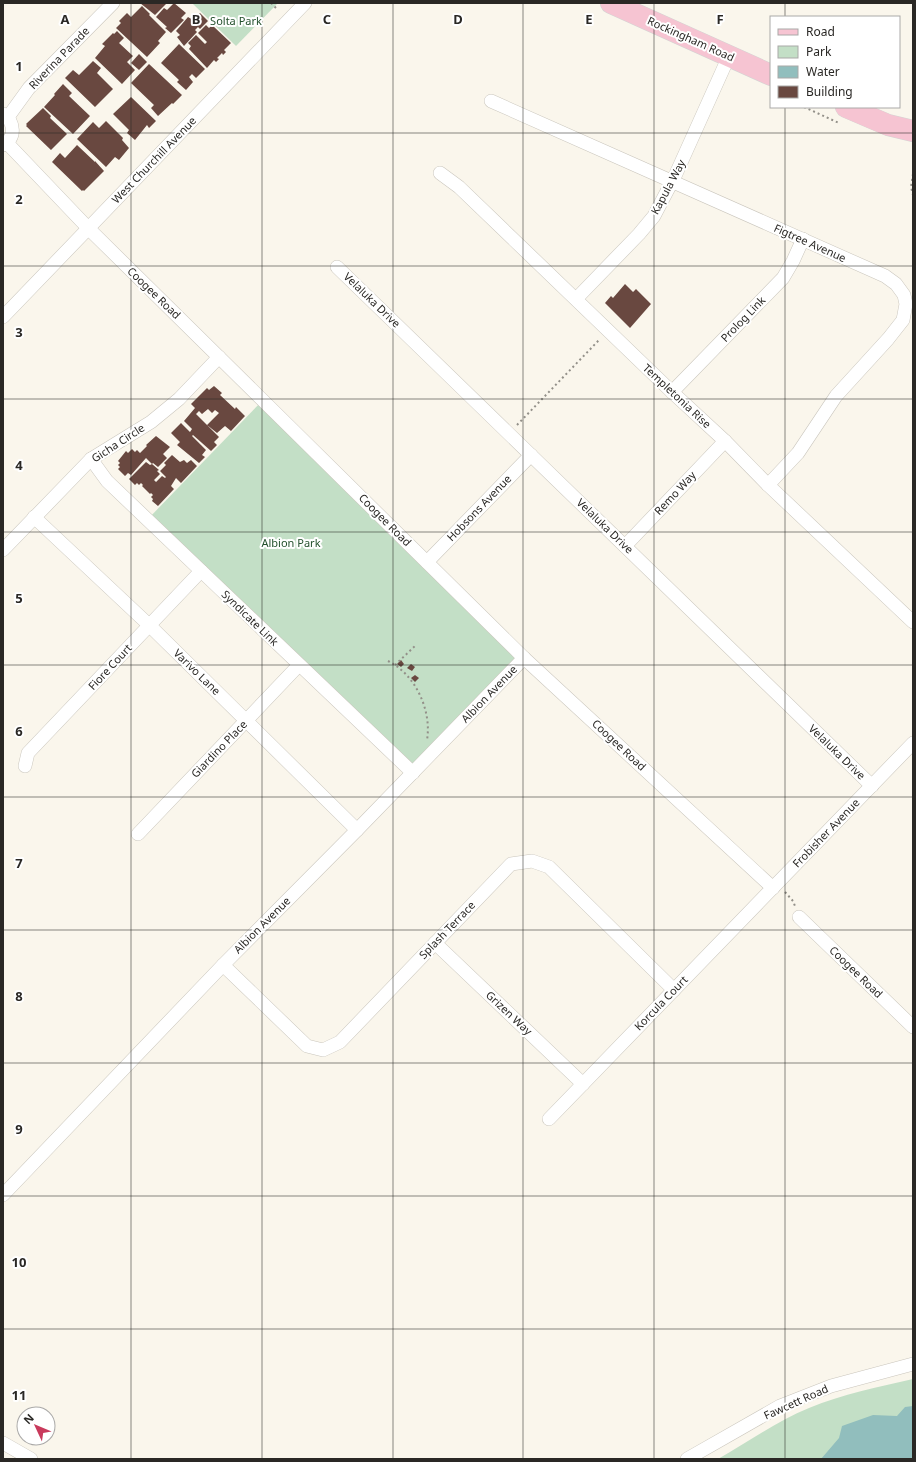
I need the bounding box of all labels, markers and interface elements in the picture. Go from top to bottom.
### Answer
text: A [61,10,70,28]
text: B [192,10,200,28]
text: C [323,10,331,28]
text: D [453,10,463,28]
text: E [585,10,593,28]
text: F [716,10,724,28]
park label: Solta Park [210,13,262,28]
street label: Rockingham Road [645,13,737,64]
legend [770,16,900,108]
street label: Riverina Parade [25,23,92,92]
text: Road [806,23,835,40]
text: Park [806,43,832,60]
text: 1 [15,57,23,75]
text: Water [806,63,840,80]
text: Building [806,83,853,100]
street label: West Churchill Avenue [108,113,199,206]
street label: Kapula Way [647,156,688,217]
text: 2 [15,190,23,208]
street label: Figtree Avenue [772,220,849,265]
street label: Coogee Road [124,263,184,322]
street label: Velaluka Drive [341,269,404,331]
street label: Prolog Link [717,292,768,345]
text: 3 [15,323,23,341]
street label: Templetonia Rise [640,360,715,431]
street label: Gicha Circle [88,420,147,465]
text: 4 [15,456,23,474]
street label: Remo Way [651,467,699,518]
street label: Hobsons Avenue [443,471,514,544]
street label: Coogee Road [356,490,415,549]
street label: Velaluka Drive [574,495,637,557]
park label: Albion Park [261,535,321,550]
street label: Syndicate Link [219,587,282,649]
text: 5 [15,589,23,607]
street label: Fiore Court [85,640,135,693]
street label: Varivo Lane [171,645,224,698]
street label: Albion Avenue [457,662,520,726]
street label: Coogee Road [589,716,650,774]
street label: Giardino Place [187,717,250,781]
street label: Velaluka Drive [806,721,869,783]
text: 6 [15,722,23,740]
street label: Frobisher Avenue [789,795,863,870]
text: 7 [15,854,23,872]
street label: Albion Avenue [230,893,293,956]
street label: Splash Terrace [415,898,478,962]
street label: Coogee Road [826,942,886,1001]
street label: Korcula Court [631,972,691,1033]
text: 8 [15,987,23,1005]
street label: Grizen Way [483,987,536,1038]
text: 9 [15,1120,23,1138]
text: 10 [12,1253,26,1271]
street label: Fawcett Road [761,1381,830,1422]
text: 11 [12,1386,26,1404]
north arrow [16,1406,56,1446]
text: N [20,1410,37,1427]

